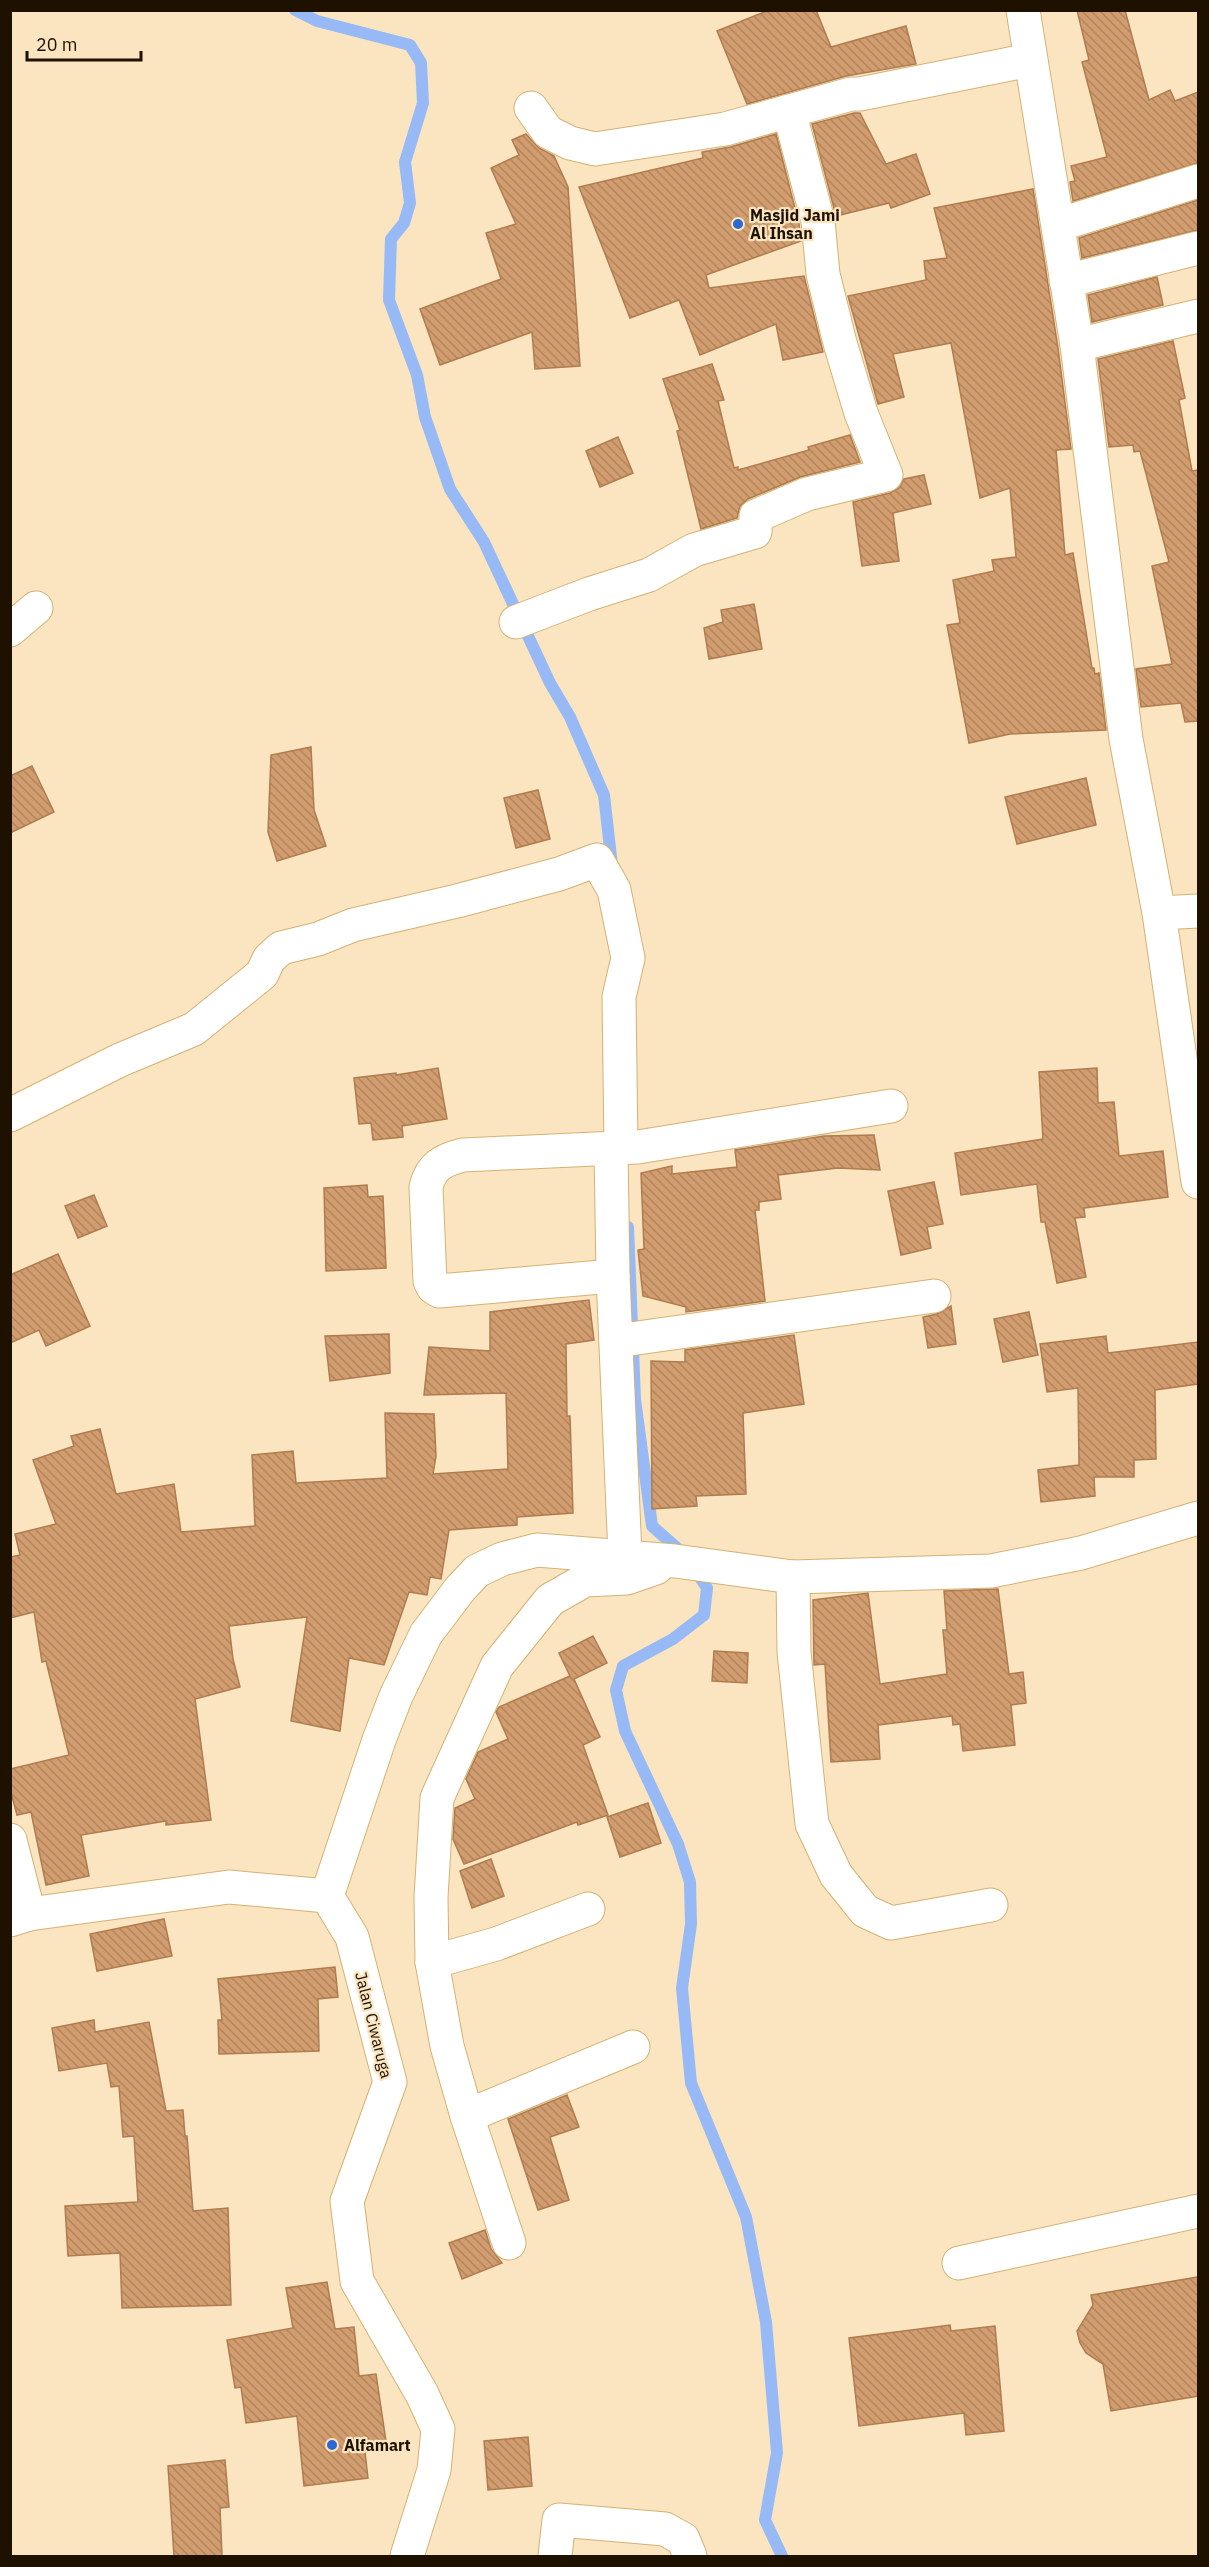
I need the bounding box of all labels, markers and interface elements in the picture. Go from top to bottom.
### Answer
scale bar [27,24,141,62]
text: 20 m [36,33,78,56]
place label: Masjid Jami Al Ihsan [750,205,840,243]
marker: Masjid Jami Al Ihsan [731,217,745,231]
street label: Jalan Ciwaruga [351,1970,397,2081]
place label: Alfamart [344,2435,411,2455]
marker: Alfamart [325,2438,339,2452]

